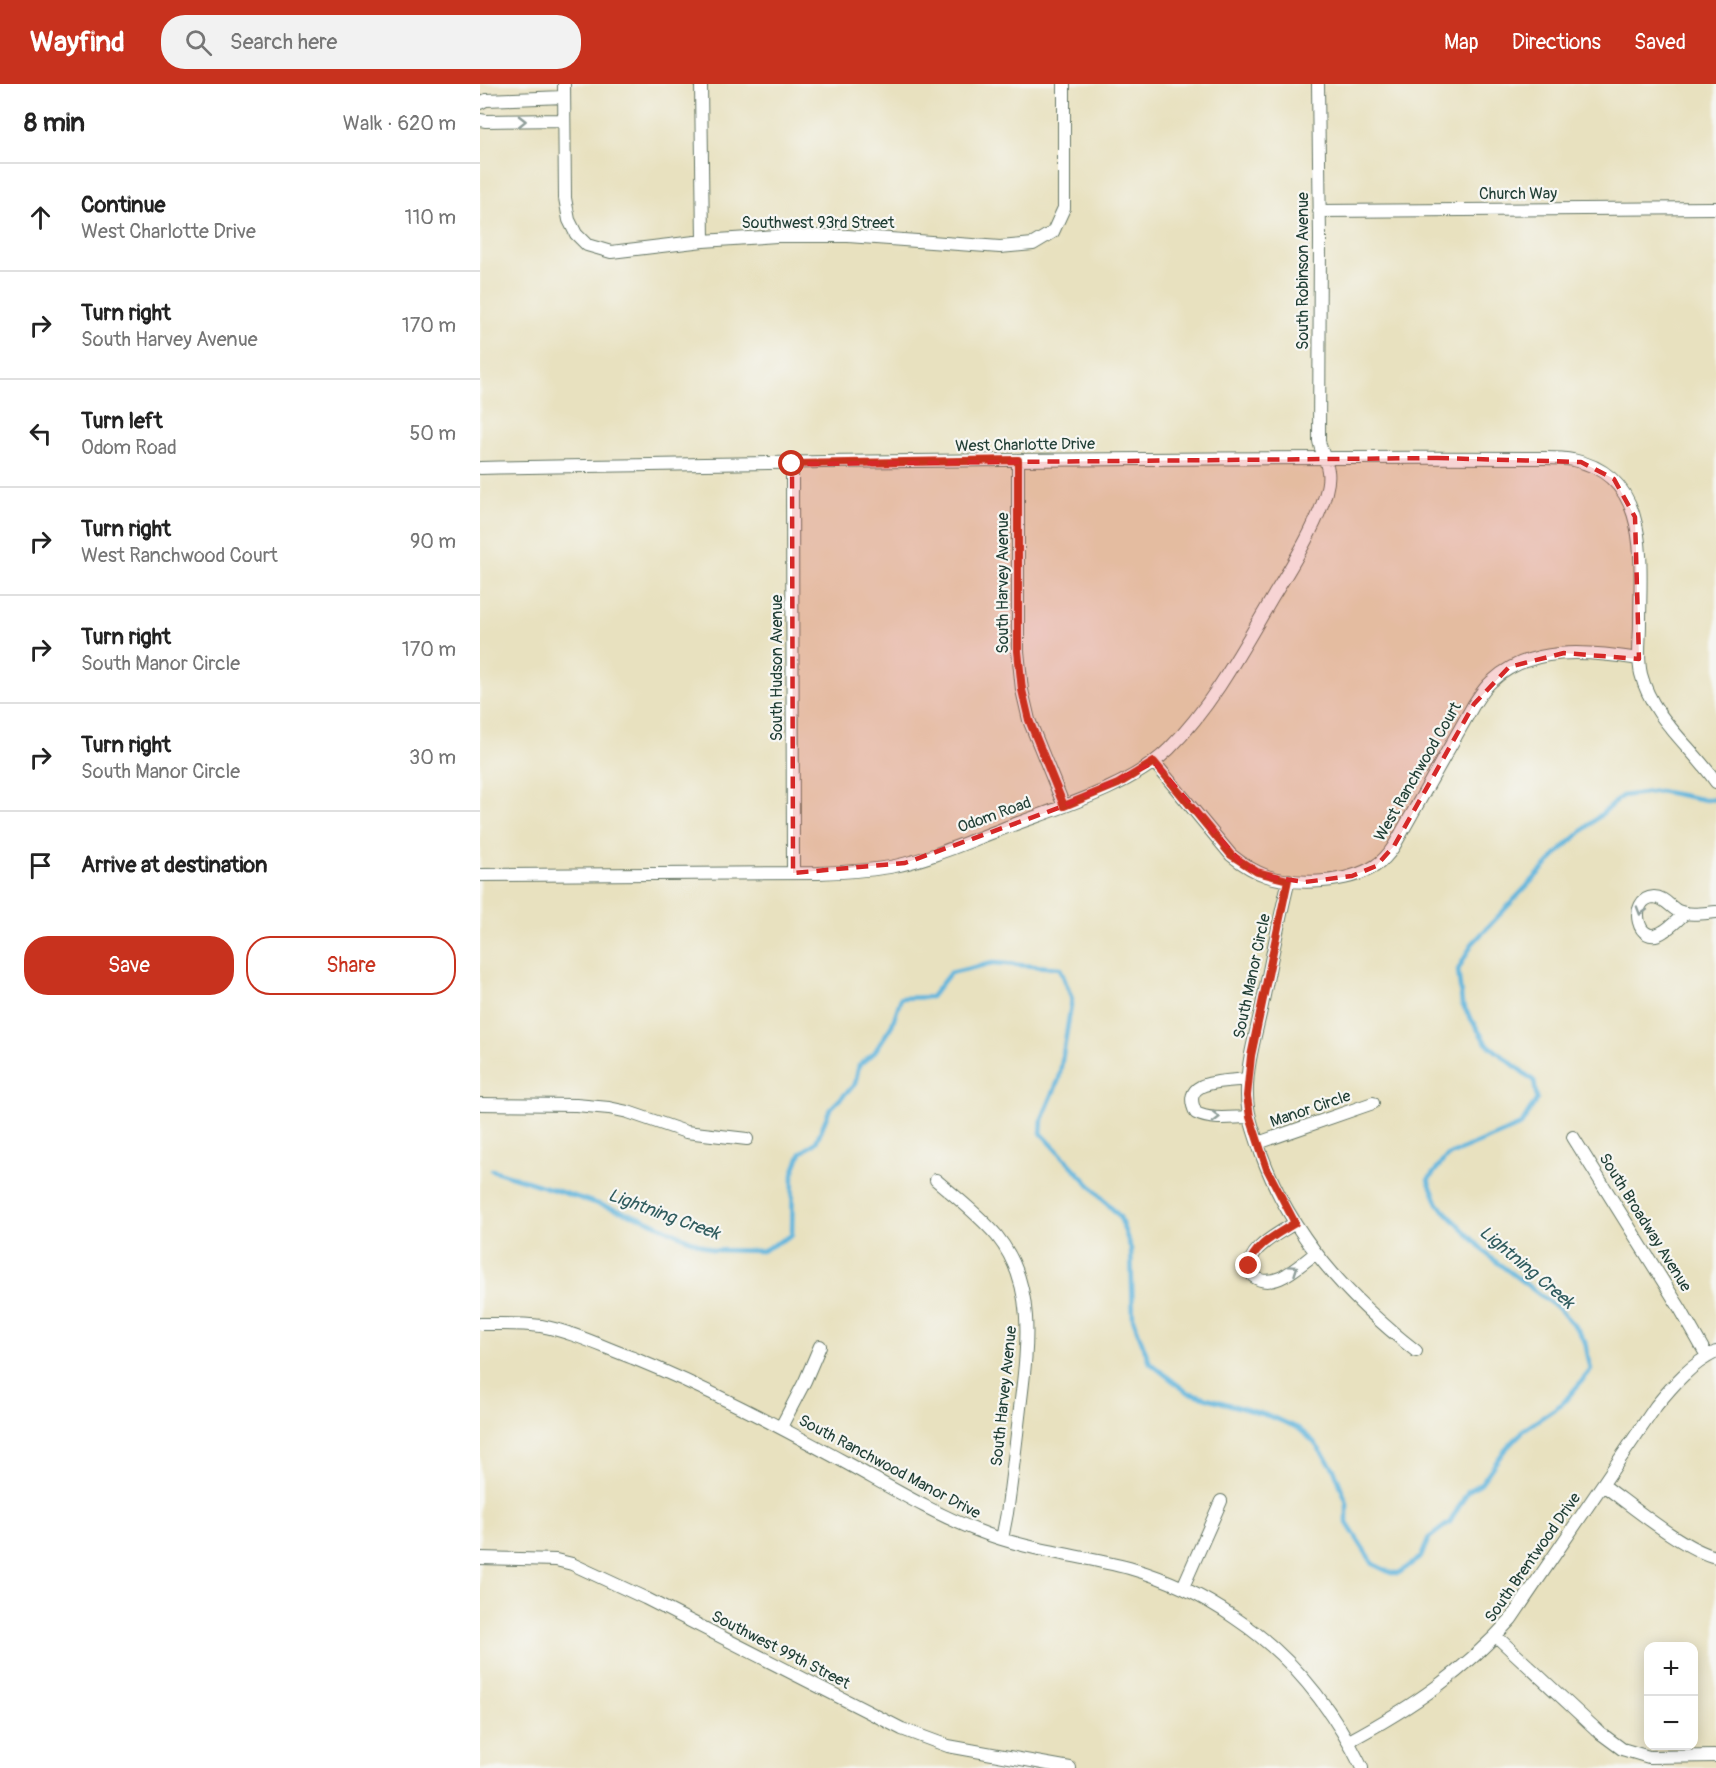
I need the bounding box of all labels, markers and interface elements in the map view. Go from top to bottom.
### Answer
search box [161,15,581,69]
text: Wayfind [30,25,125,60]
icon: search [182,26,215,59]
text: Search here [230,28,337,56]
text: Map [1444,29,1479,56]
text: Directions [1512,29,1601,56]
text: Saved [1634,29,1686,56]
text: 8 min [24,107,85,139]
text: Walk · 620 m [343,111,456,136]
one-way arrow [517,114,526,127]
street label: Church Way [1479,184,1557,204]
text: Continue [81,191,165,219]
street label: South Robinson Avenue [1293,192,1313,350]
icon: ahead [24,201,57,234]
text: 110 m [405,205,456,230]
street label: Southwest 93rd Street [742,213,895,233]
text: West Charlotte Drive [81,219,256,244]
text: Turn right [81,299,171,327]
icon: right [24,309,57,342]
text: 170 m [402,313,456,338]
text: South Harvey Avenue [81,327,258,352]
text: Turn left [81,407,163,435]
icon: left [24,417,57,450]
text: 50 m [409,421,456,446]
street label: West Charlotte Drive [955,434,1095,456]
text: Odom Road [81,435,177,460]
route start [778,450,804,476]
street label: South Harvey Avenue [993,512,1013,654]
text: Turn right [81,515,171,543]
icon: right [24,525,57,558]
text: 90 m [410,529,456,554]
text: West Ranchwood Court [81,543,278,568]
street label: South Hudson Avenue [767,595,787,741]
text: Turn right [81,623,171,651]
icon: right [24,633,57,666]
text: 170 m [402,637,456,662]
text: South Manor Circle [81,651,240,676]
street label: West Ranchwood Court [1370,698,1466,845]
text: Turn right [81,731,171,759]
icon: right [24,741,57,774]
text: 30 m [409,745,456,770]
text: South Manor Circle [81,759,240,784]
street label: Odom Road [955,792,1034,837]
icon: arrive [24,849,57,882]
text: Arrive at destination [81,851,267,879]
one-way arrow [1636,905,1648,916]
street label: South Manor Circle [1229,912,1275,1041]
button: Save [24,936,234,995]
button: Share [246,936,456,995]
street label: Manor Circle [1267,1086,1353,1132]
one-way arrow [1212,1111,1221,1124]
street label: South Broadway Avenue [1594,1150,1696,1296]
water label: Lightning Creek [605,1184,724,1246]
water label: Lightning Creek [1474,1221,1580,1315]
route end [1235,1252,1261,1278]
one-way arrow [1287,1265,1298,1276]
street label: South Harvey Avenue [987,1325,1021,1467]
street label: South Ranchwood Manor Drive [795,1410,984,1524]
street label: South Brentwood Drive [1480,1489,1585,1626]
street label: Southwest 99th Street [708,1606,854,1694]
map controls [1644,1642,1698,1750]
button: + [1644,1642,1698,1696]
button: − [1644,1696,1698,1750]

